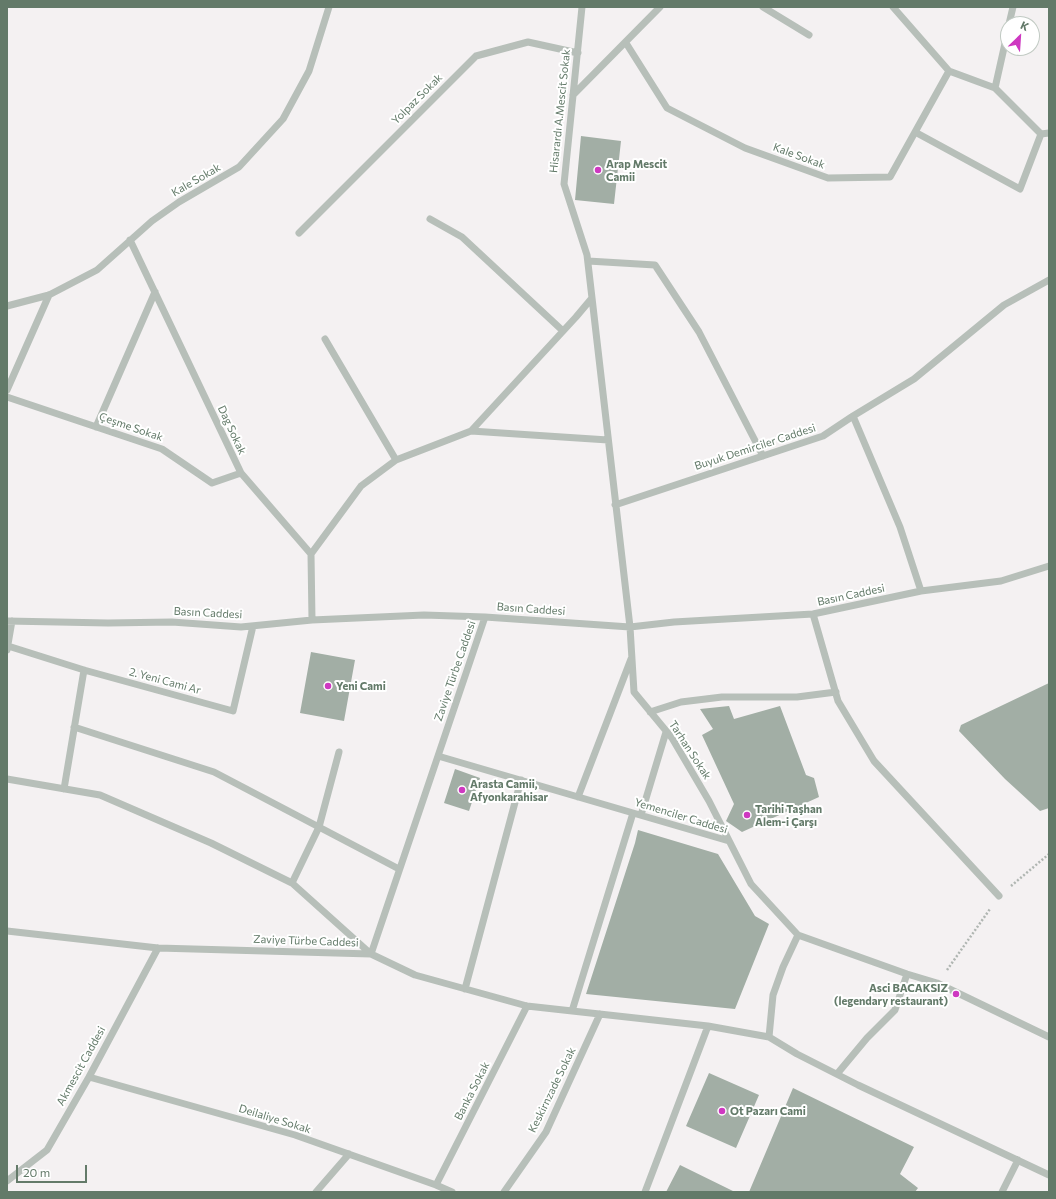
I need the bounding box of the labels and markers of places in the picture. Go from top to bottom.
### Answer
place label: Arap Mescit Camii [606,157,667,183]
marker: Arap Mescit Camii [593,165,603,175]
place label: Yeni Cami [336,679,386,693]
marker: Yeni Cami [323,681,333,691]
place label: Arasta Camii, Afyonkarahisar [470,777,548,803]
marker: Arasta Camii, Afyonkarahisar [457,785,467,795]
place label: Tarihi Taşhan Alem-i Çarşı [755,802,822,828]
marker: Tarihi Taşhan Alem-i Çarşı [742,810,752,820]
place label: Asci BACAKSIZ (legendary restaurant) [834,981,948,1007]
marker: Asci BACAKSIZ (legendary restaurant) [951,989,961,999]
place label: Ot Pazarı Cami [730,1104,806,1118]
marker: Ot Pazarı Cami [717,1106,727,1116]

